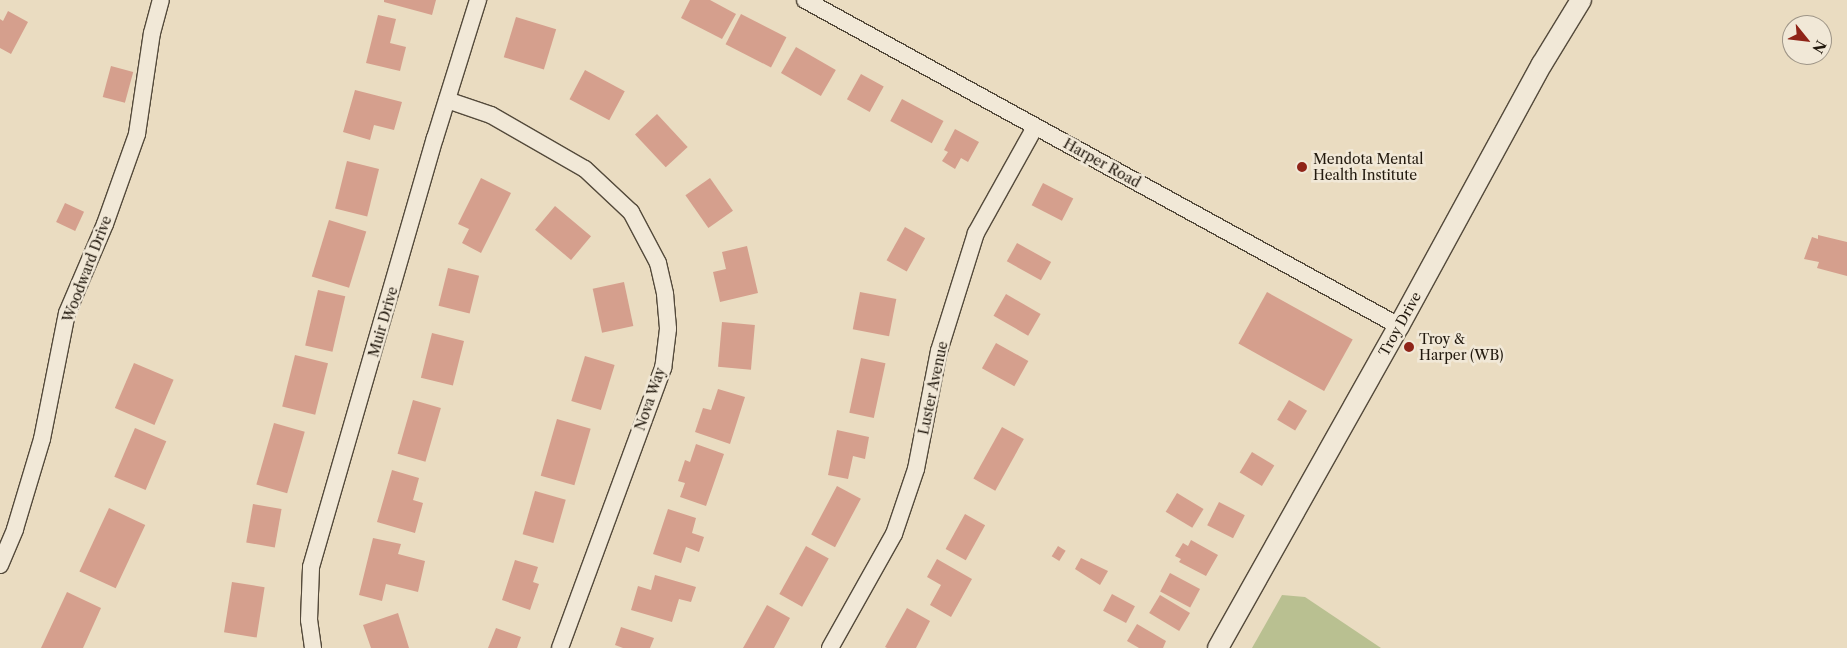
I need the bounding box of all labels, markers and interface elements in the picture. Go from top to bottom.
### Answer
north arrow [1782,15,1832,65]
text: N [1808,37,1830,56]
street label: Harper Road [1060,135,1144,191]
place label: Mendota Mental Health Institute [1313,151,1424,184]
marker: Mendota Mental Health Institute [1295,160,1309,174]
street label: Woodward Drive [59,213,115,325]
street label: Muir Drive [365,285,401,359]
street label: Troy Drive [1375,289,1425,359]
place label: Troy & Harper (WB) [1419,331,1504,364]
street label: Luster Avenue [915,339,951,437]
marker: Troy & Harper (WB) [1403,341,1415,353]
street label: Nova Way [631,365,669,433]

